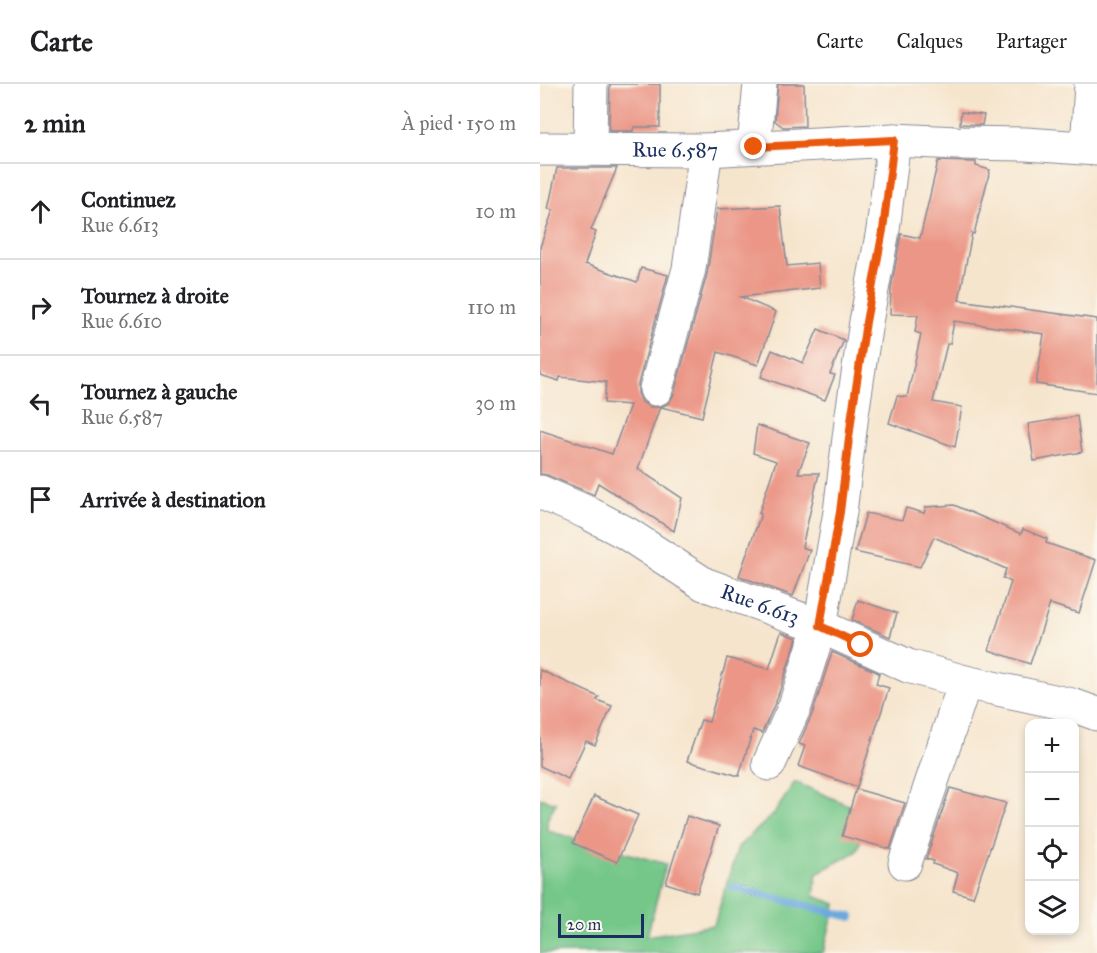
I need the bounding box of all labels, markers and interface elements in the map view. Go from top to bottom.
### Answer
text: Carte [30,24,93,59]
text: Carte [816,28,863,54]
text: Calques [896,28,963,54]
text: Partager [996,28,1067,54]
text: 2 min [24,107,85,139]
text: À pied · 150 m [402,111,516,135]
route end [740,133,766,159]
street label: Rue 6.587 [632,136,719,163]
text: Continuez [81,186,176,213]
icon: ahead [24,195,57,228]
text: 10 m [475,199,516,223]
text: Rue 6.613 [81,213,159,237]
text: Tournez à droite [81,282,229,309]
icon: right [24,291,57,324]
text: 110 m [468,295,516,319]
text: Rue 6.610 [81,309,162,333]
text: Tournez à gauche [81,378,237,405]
icon: left [24,387,57,420]
text: 30 m [475,391,516,415]
text: Rue 6.587 [81,405,163,429]
icon: arrive [24,483,57,516]
text: Arrivée à destination [81,486,266,513]
street label: Rue 6.613 [717,578,803,630]
route start [847,631,873,657]
map controls [1025,719,1079,935]
button: + [1025,719,1079,773]
button: − [1025,773,1079,827]
button: locate [1025,827,1079,881]
button: layers [1025,881,1079,935]
scale bar [558,911,644,938]
text: 20 m [567,915,601,934]

